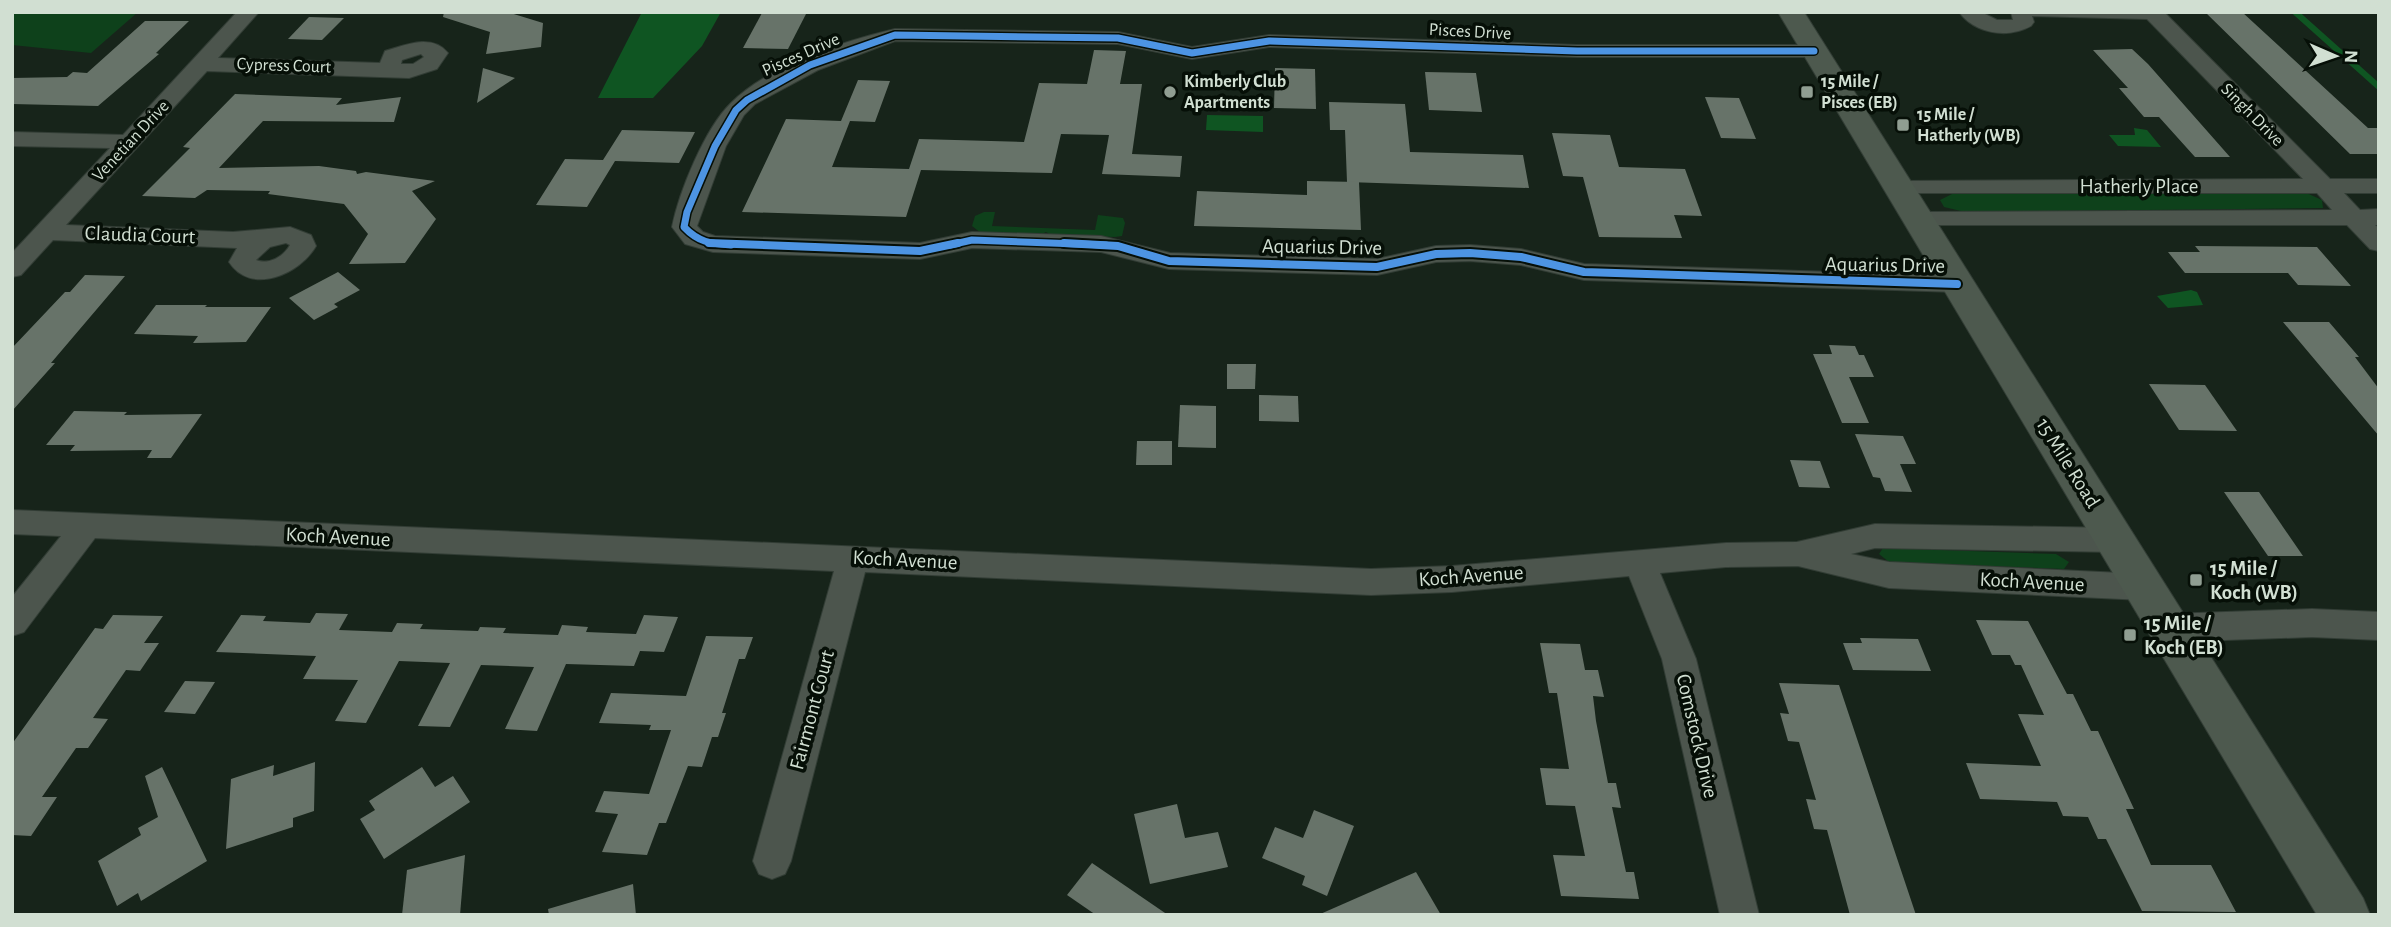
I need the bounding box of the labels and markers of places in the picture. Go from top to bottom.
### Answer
place label: Kimberly Club Apartments [1184,73,1286,112]
place label: 15 Mile / Pisces (EB) [1821,73,1898,112]
marker: Kimberly Club Apartments [1162,84,1178,100]
marker: 15 Mile / Pisces (EB) [1799,84,1815,100]
place label: 15 Mile / Hatherly (WB) [1917,106,2021,145]
marker: 15 Mile / Hatherly (WB) [1895,117,1911,133]
place label: 15 Mile / Koch (WB) [2210,558,2298,603]
marker: 15 Mile / Koch (WB) [2188,572,2204,588]
place label: 15 Mile / Koch (EB) [2144,613,2224,658]
marker: 15 Mile / Koch (EB) [2122,627,2138,643]

